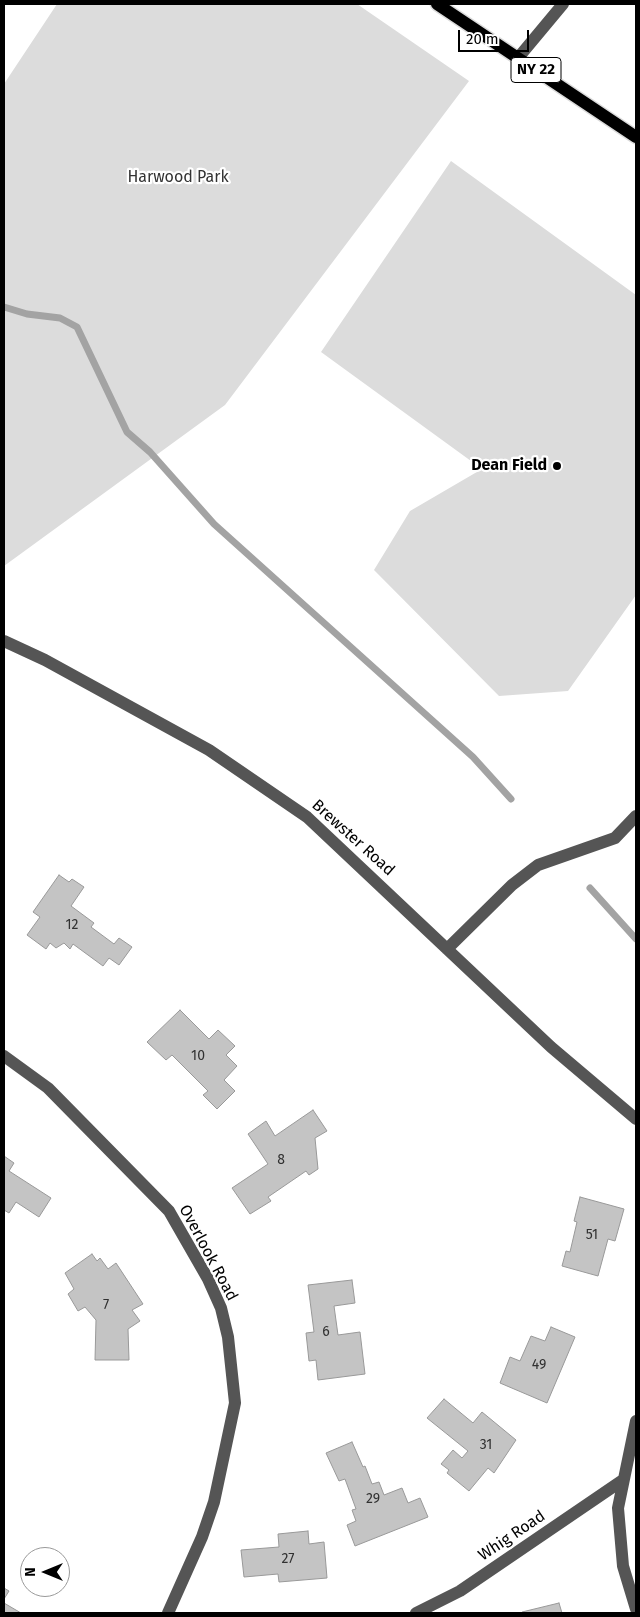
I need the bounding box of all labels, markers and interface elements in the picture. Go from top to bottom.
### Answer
scale bar [460,20,531,52]
text: 20 m [466,30,499,48]
road number: NY 22 [511,58,561,82]
park label: Harwood Park [127,168,229,188]
place label: Dean Field [471,456,547,476]
marker: Dean Field [551,460,563,472]
street label: Brewster Road [308,796,398,880]
house number: 12 [66,917,78,933]
house number: 10 [191,1048,205,1064]
house number: 8 [277,1152,285,1168]
street label: Overlook Road [175,1202,241,1304]
house number: 51 [586,1227,598,1243]
house number: 7 [103,1297,109,1313]
house number: 6 [322,1324,330,1340]
house number: 49 [532,1357,546,1373]
house number: 31 [480,1437,492,1453]
house number: 29 [366,1491,380,1507]
street label: Whig Road [475,1507,549,1565]
north arrow [20,1547,70,1597]
house number: 27 [281,1551,295,1567]
text: N [22,1567,39,1577]

